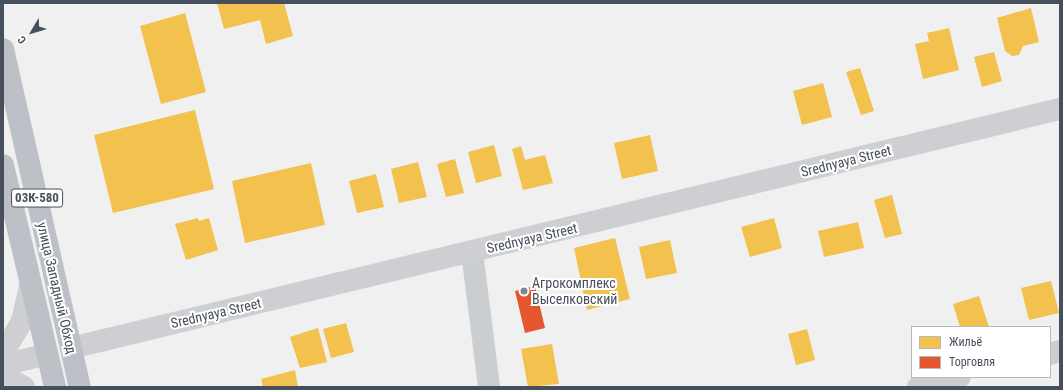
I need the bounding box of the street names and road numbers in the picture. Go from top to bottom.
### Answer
street label: Srednyaya Street [799,142,893,180]
road number: 03К-580 [11,187,63,209]
street label: Srednyaya Street [485,219,579,257]
street label: улица Западный Обход [34,221,80,355]
street label: Srednyaya Street [169,294,263,332]

